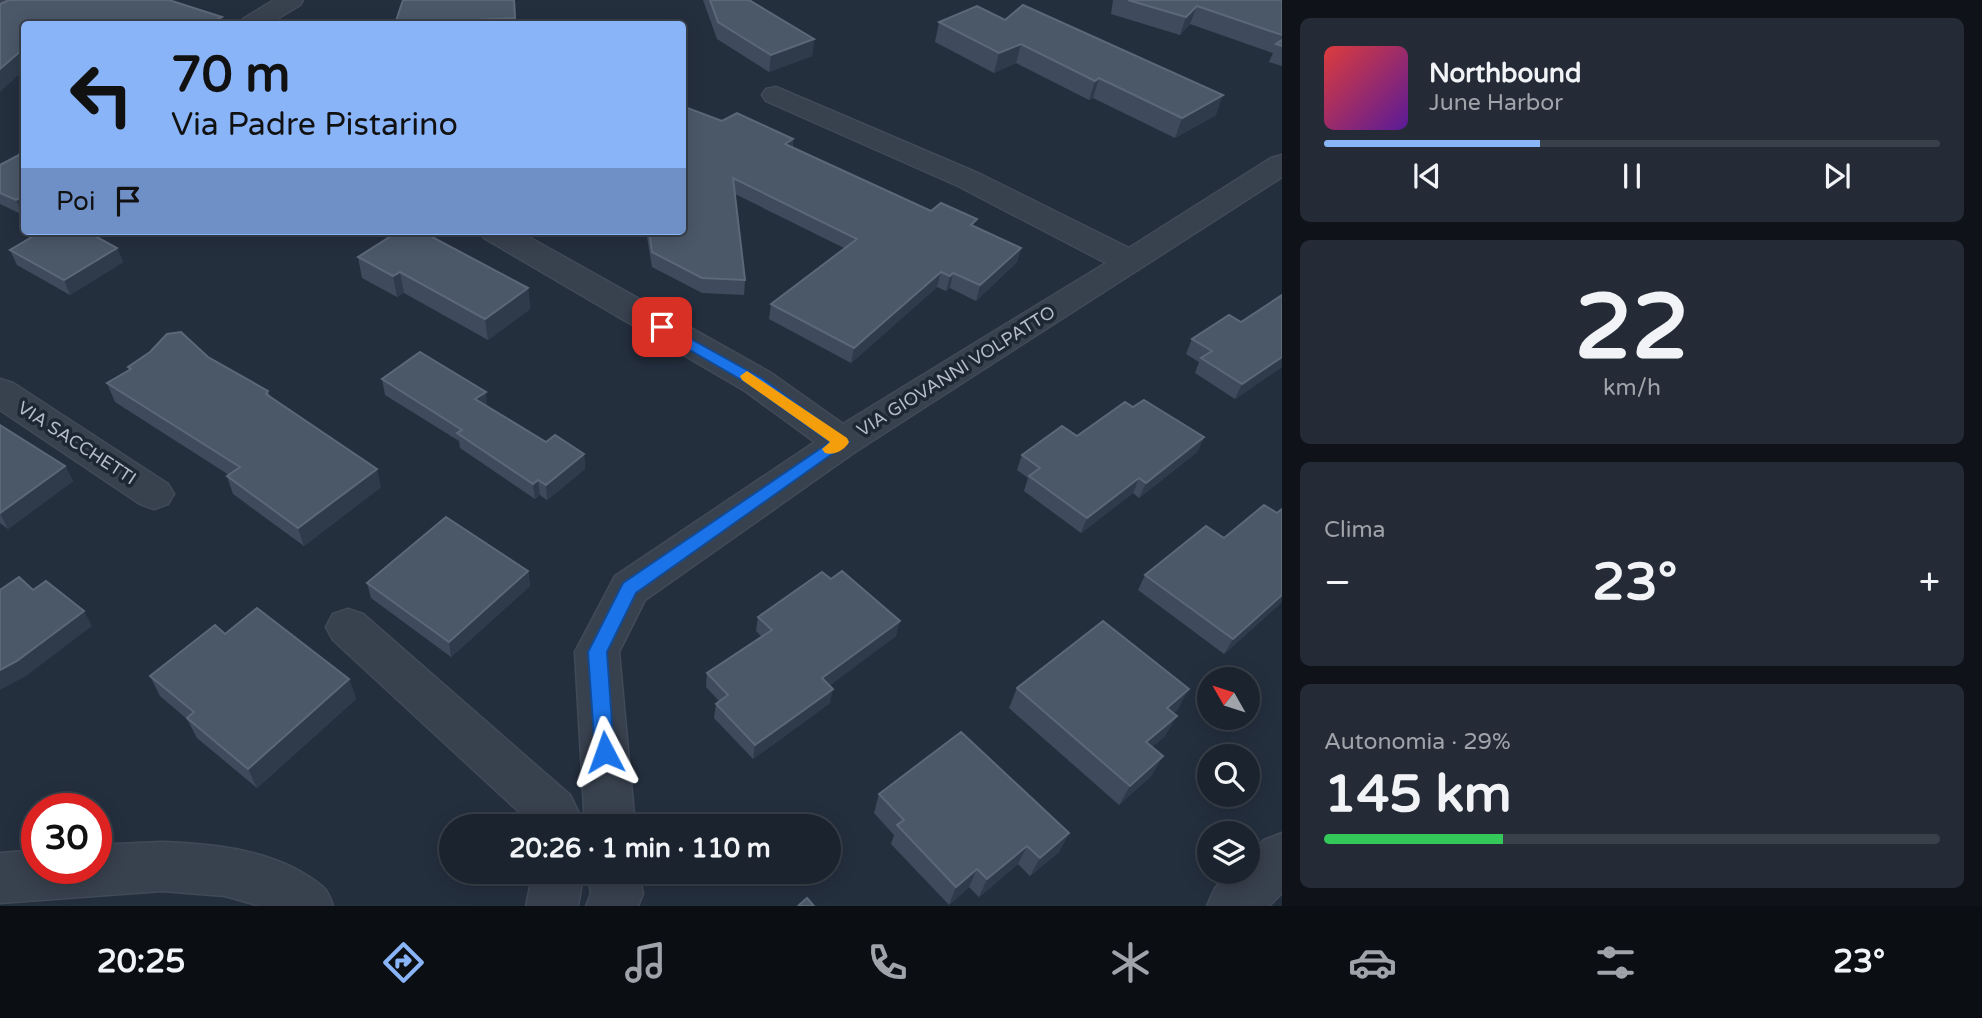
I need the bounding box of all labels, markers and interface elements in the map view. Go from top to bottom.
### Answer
text: 70 m [171,46,290,105]
icon: left [56,49,147,140]
text: Northbound [1429,58,1581,89]
text: June Harbor [1429,89,1563,117]
text: Via Padre Pistarino [171,106,458,144]
icon: previous [1408,157,1446,195]
icon: pause [1613,157,1651,195]
icon: next [1818,157,1856,195]
icon: arrive [109,182,147,220]
text: Poi [56,186,95,217]
text: 22 [1575,273,1689,383]
pin [632,297,692,357]
street label: VIA GIOVANNI VOLPATTO [853,301,1059,441]
icon: arrive [643,308,681,346]
text: km/h [1603,374,1661,402]
street label: VIA SACCHETTI [14,397,140,489]
text: Clima [1324,516,1385,544]
text: 23° [1592,551,1677,614]
text: − [1324,560,1351,606]
text: + [1919,560,1940,606]
north arrow [1197,667,1260,730]
map controls [1197,667,1260,884]
position arrow [568,715,642,789]
text: Autonomia · 29% [1324,728,1511,756]
button: search [1197,744,1260,807]
text: 145 km [1324,763,1512,826]
speed limit sign: 30 [21,793,112,884]
button: layers [1197,821,1260,884]
text: 20:26 · 1 min · 110 m [509,833,771,864]
icon: directions [379,938,428,987]
icon: music [621,938,670,987]
icon: phone [863,938,912,987]
icon: climate [1106,938,1155,987]
icon: car [1348,938,1397,987]
icon: filters [1591,938,1640,987]
text: 20:25 [97,943,185,981]
text: 23° [1833,943,1885,981]

